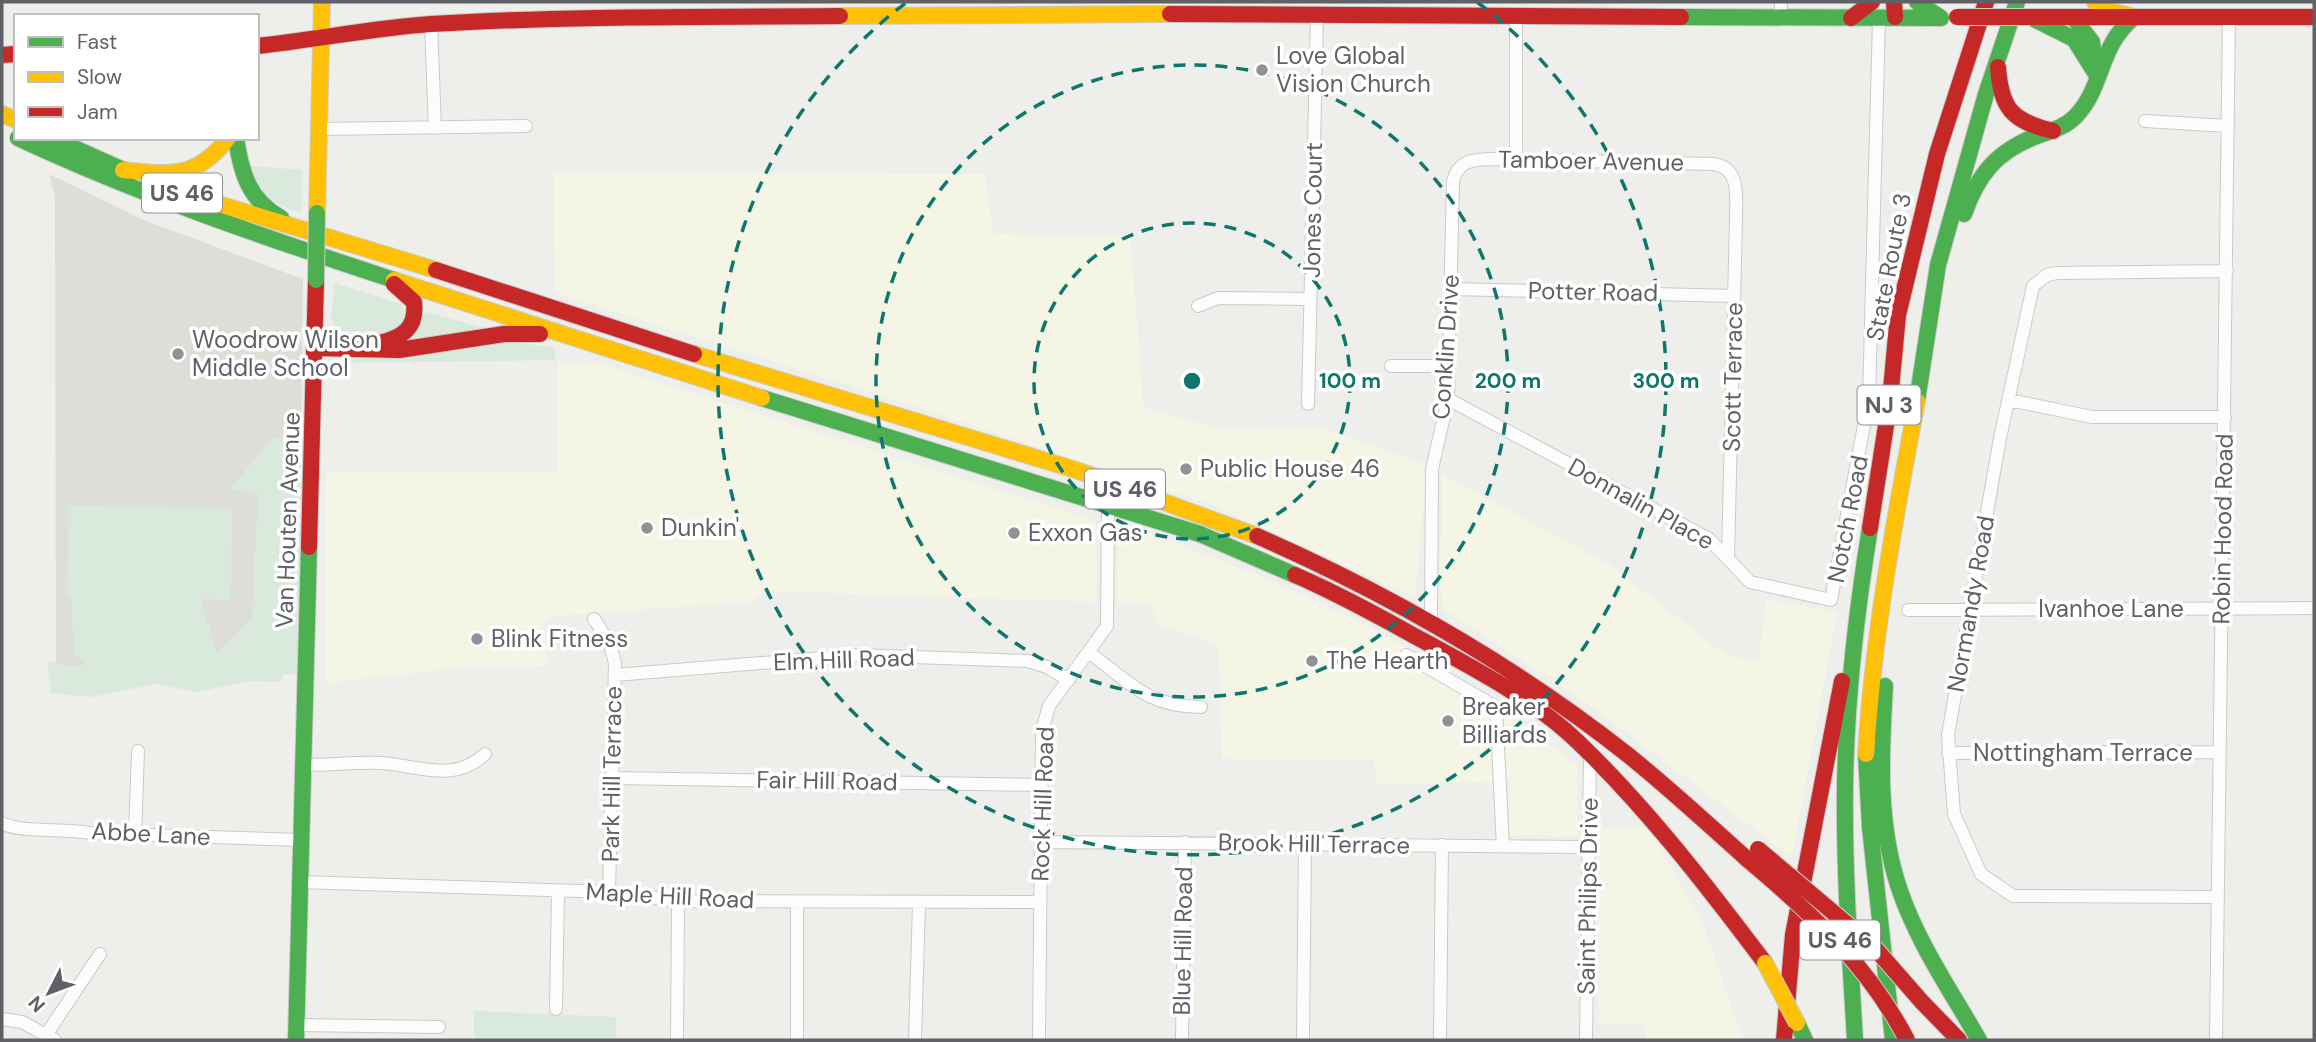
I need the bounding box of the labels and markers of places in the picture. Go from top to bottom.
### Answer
place label: Love Global Vision Church [1276,40,1431,99]
marker: Love Global Vision Church [1254,62,1270,78]
place label: Woodrow Wilson Middle School [192,324,379,383]
marker: Woodrow Wilson Middle School [170,346,186,362]
centre of rings [1180,369,1204,393]
place label: Public House 46 [1200,453,1380,484]
marker: Public House 46 [1178,461,1194,477]
place label: Dunkin' [661,512,739,543]
place label: Exxon Gas [1028,517,1143,548]
marker: Dunkin' [639,520,655,536]
marker: Exxon Gas [1006,525,1022,541]
place label: Blink Fitness [491,623,628,654]
marker: Blink Fitness [469,631,485,647]
place label: The Hearth [1326,645,1448,676]
marker: The Hearth [1304,653,1320,669]
place label: Breaker Billiards [1462,691,1547,750]
marker: Breaker Billiards [1440,713,1456,729]

